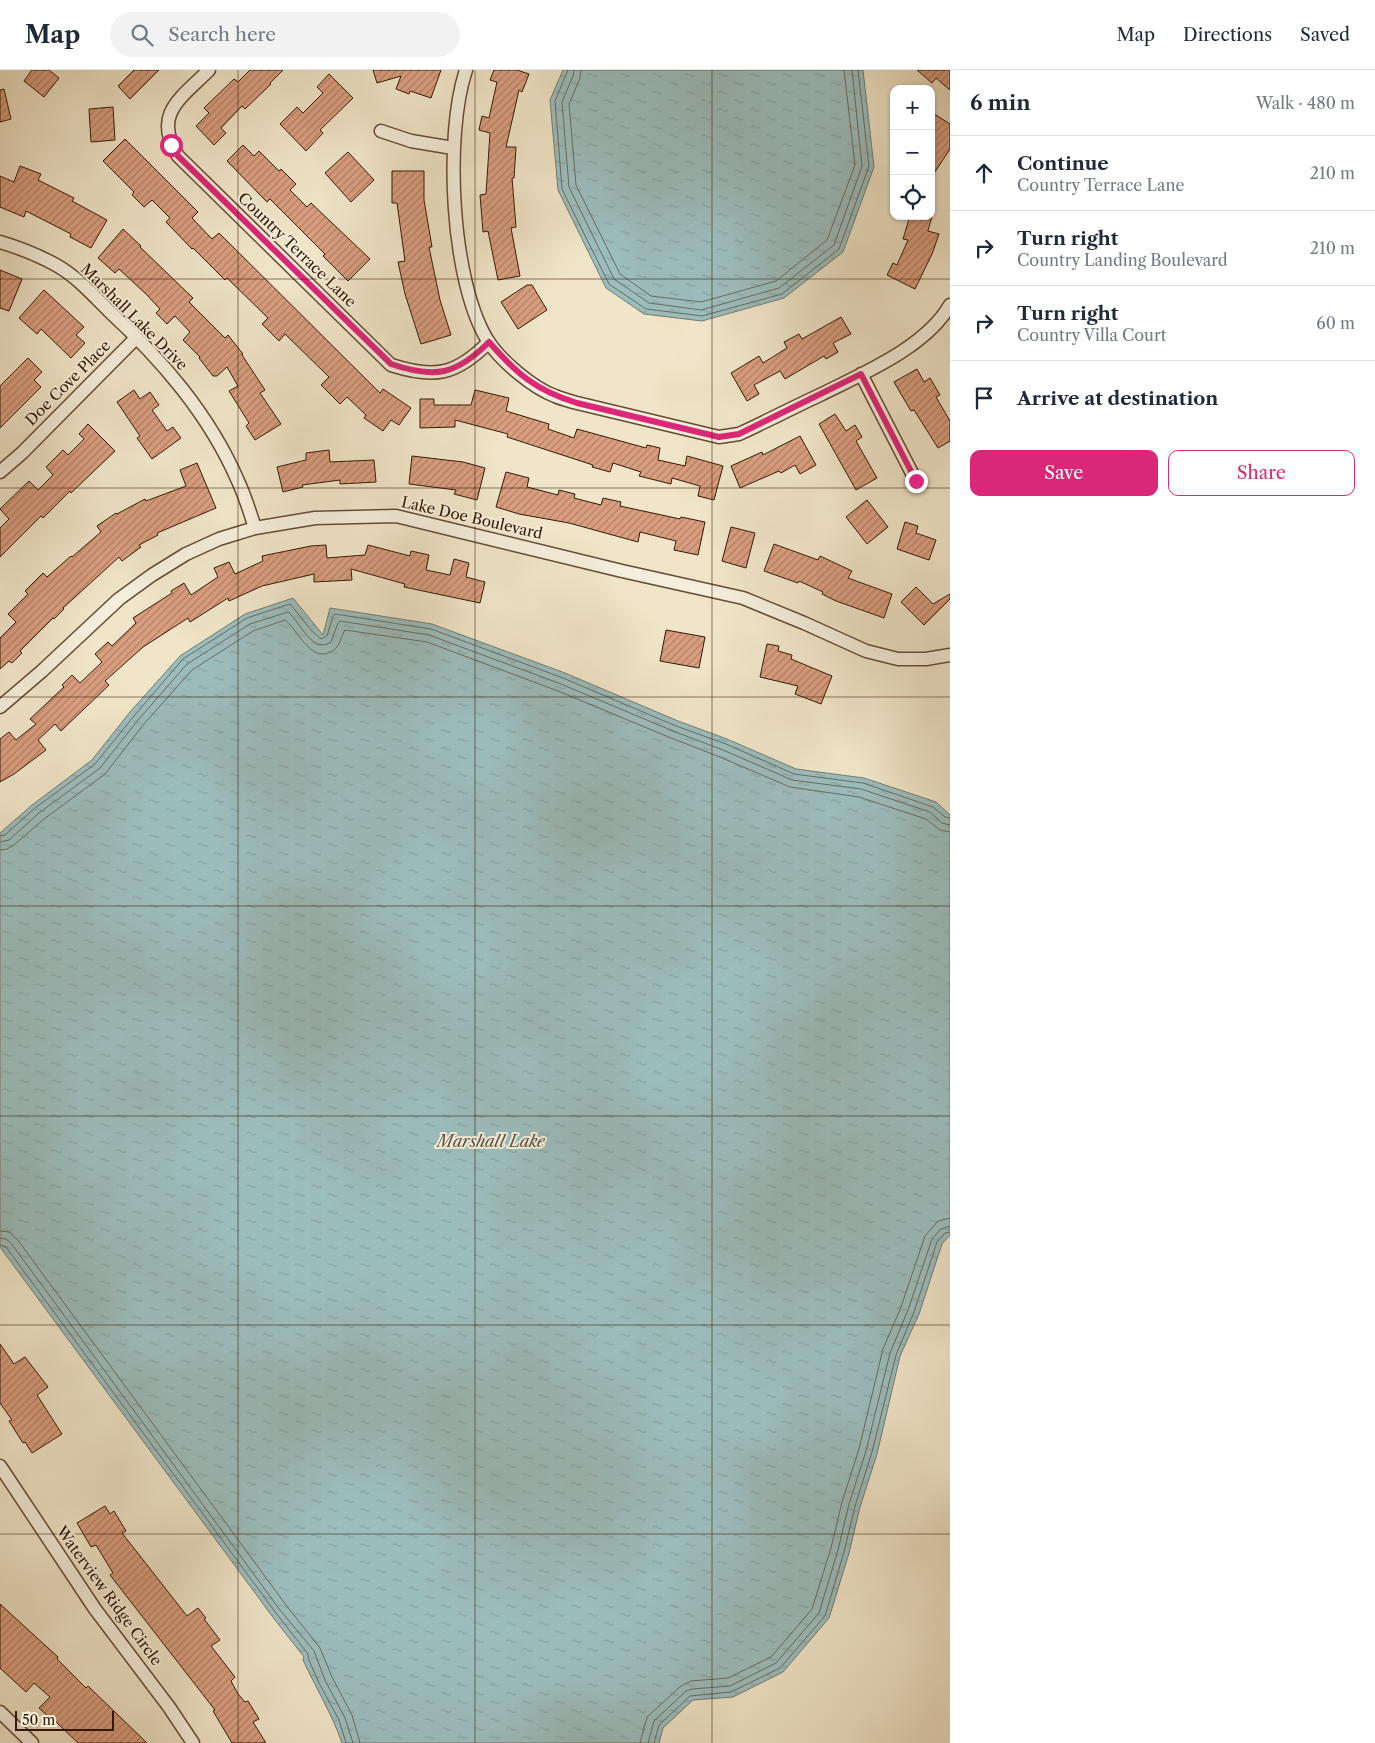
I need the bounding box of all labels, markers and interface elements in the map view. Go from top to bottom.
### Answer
search box [110,12,460,57]
text: Map [25,20,80,49]
icon: search [128,21,156,49]
text: Search here [168,23,276,46]
text: Map [1116,24,1155,46]
text: Directions [1183,24,1272,46]
text: Saved [1300,24,1350,46]
map controls [890,85,935,220]
button: + [890,85,935,130]
text: 6 min [970,90,1031,115]
text: Walk · 480 m [1256,93,1355,113]
button: − [890,130,935,175]
route start [160,134,183,157]
text: Continue [1017,152,1109,175]
icon: ahead [970,159,998,187]
text: 210 m [1310,163,1355,183]
button: locate [890,175,935,220]
text: Country Terrace Lane [1017,175,1184,195]
street label: Country Terrace Lane [234,188,360,311]
text: Turn right [1017,227,1118,250]
icon: right [970,234,998,262]
text: 210 m [1310,238,1355,258]
text: Country Landing Boulevard [1017,250,1228,270]
street label: Marshall Lake Drive [77,259,192,374]
text: Turn right [1017,302,1118,325]
icon: right [970,309,998,337]
text: 60 m [1316,313,1355,333]
text: Country Villa Court [1017,325,1166,345]
street label: Doe Cove Place [21,336,114,429]
icon: arrive [970,384,998,412]
text: Arrive at destination [1017,387,1218,410]
button: Save [970,450,1158,496]
button: Share [1168,450,1355,496]
route end [905,470,928,493]
street label: Lake Doe Boulevard [400,492,545,543]
water label: Marshall Lake [435,1131,546,1151]
street label: Waterview Ridge Circle [52,1521,166,1669]
scale bar [15,1708,114,1731]
text: 50 m [22,1711,55,1729]

